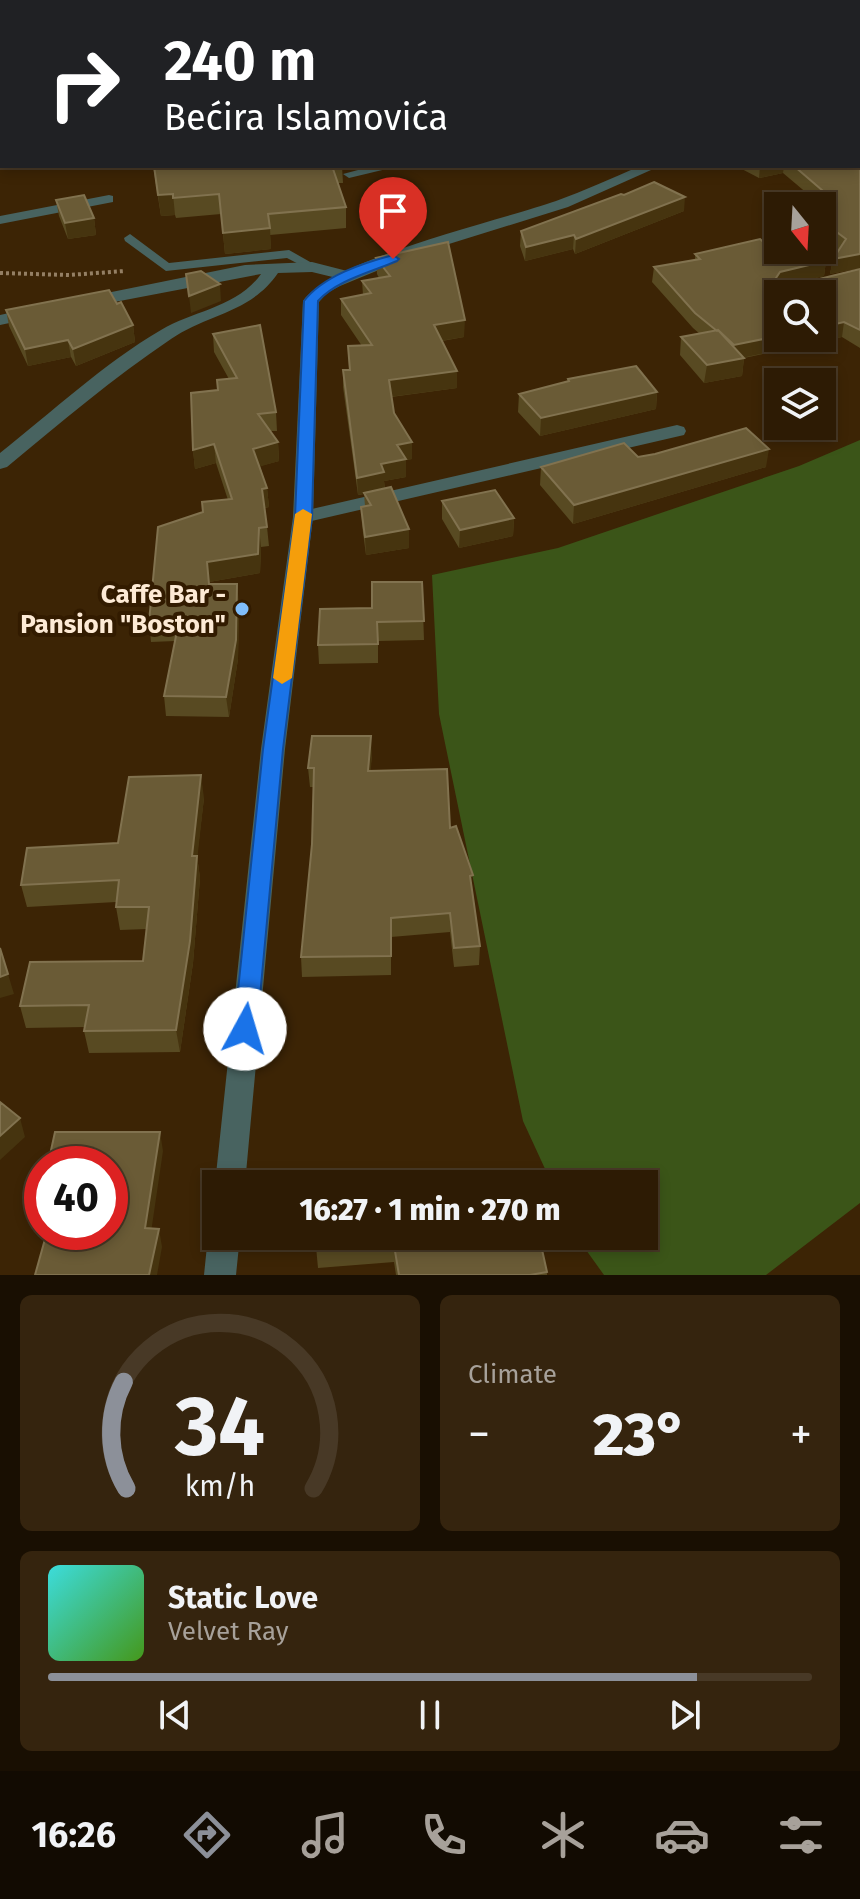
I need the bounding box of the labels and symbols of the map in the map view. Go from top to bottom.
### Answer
pin [359,177,427,259]
north arrow [764,192,836,264]
place label: Caffe Bar - Pansion "Boston" [20,579,226,640]
marker: Caffe Bar - Pansion "Boston" [233,600,251,618]
position arrow [203,987,287,1071]
speed limit sign: 40 [24,1146,128,1250]

